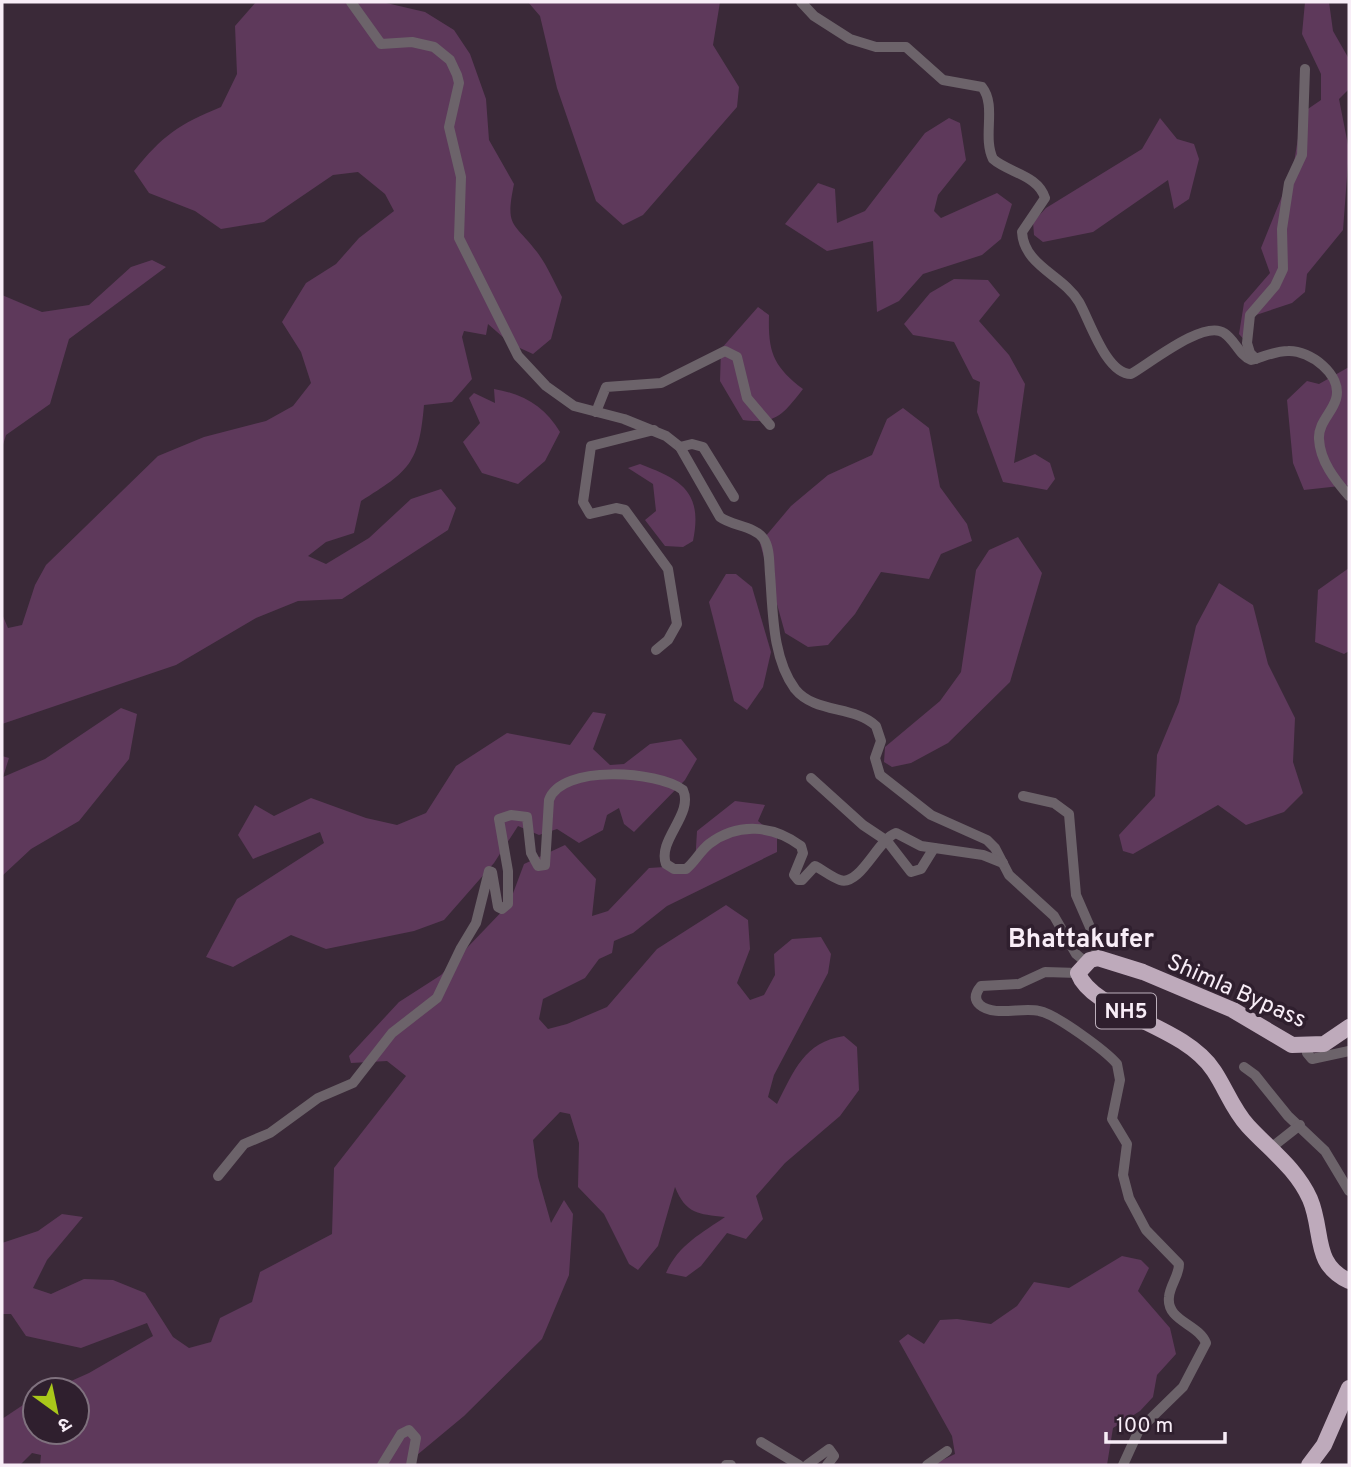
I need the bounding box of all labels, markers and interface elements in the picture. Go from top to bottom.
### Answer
district label: Bhattakufer [1008,924,1154,957]
street label: Shimla Bypass [1162,949,1310,1036]
road number: NH5 [1096,993,1156,1028]
north arrow [21,1376,91,1446]
scale bar [1106,1400,1225,1444]
text: उ [52,1410,75,1437]
text: 100 m [1116,1413,1173,1440]

